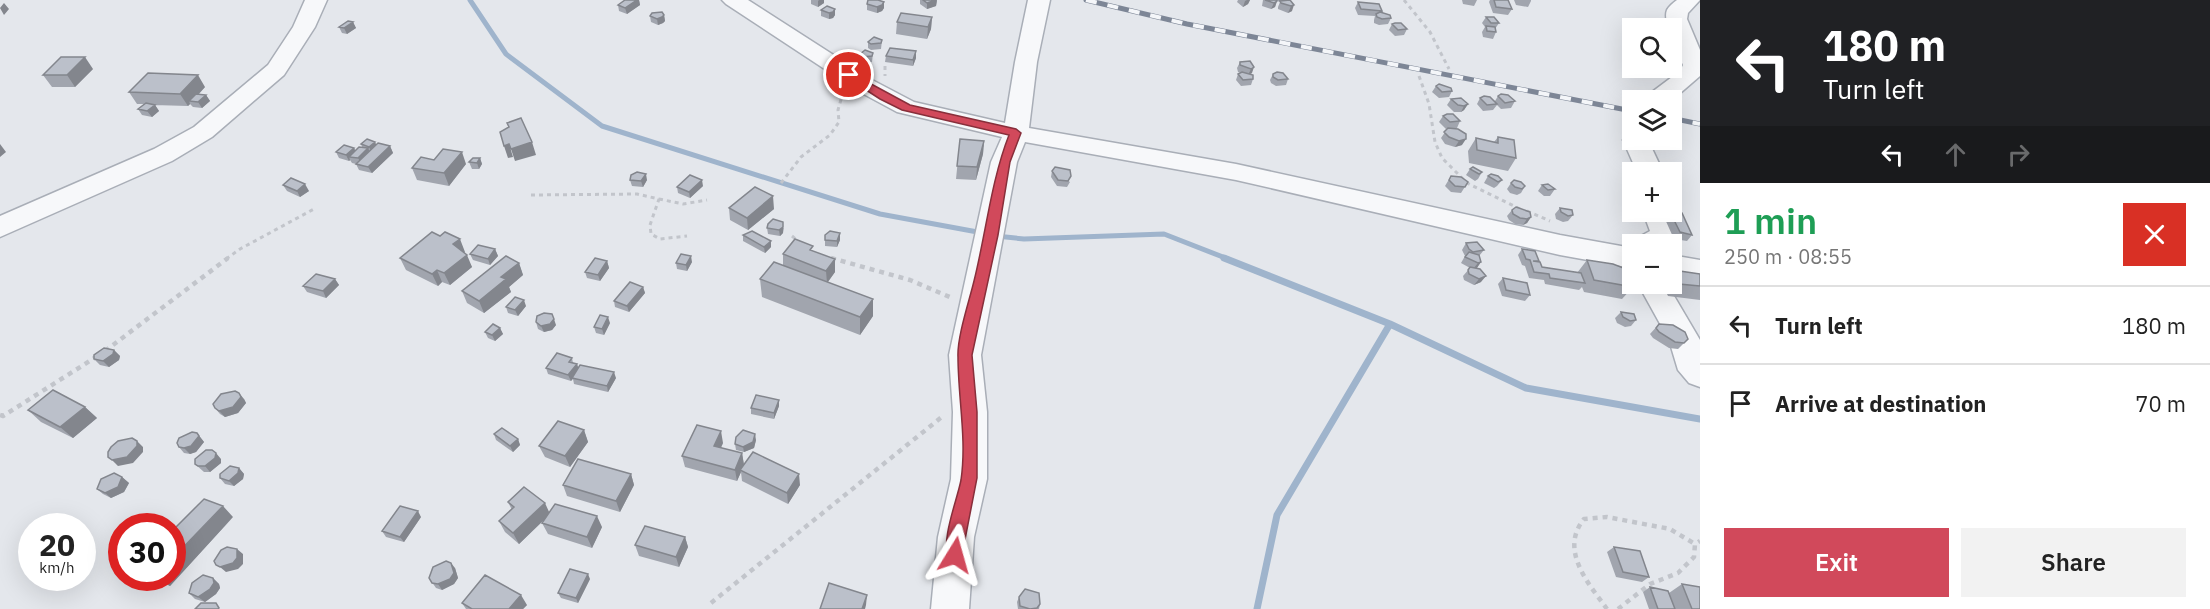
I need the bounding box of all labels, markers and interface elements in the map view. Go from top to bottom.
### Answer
map controls [1622,18,1682,294]
button: search [1622,18,1682,78]
text: 180 m [1823,18,1946,73]
icon: left [1724,24,1802,102]
pin [823,49,874,100]
icon: arrive [832,58,865,91]
text: Turn left [1823,71,1924,106]
button: layers [1622,90,1682,150]
icon: left [1876,138,1909,171]
icon: ahead [1939,138,1972,171]
icon: right [2002,138,2035,171]
button: + [1622,162,1682,222]
text: 1 min [1724,197,1817,244]
button: close [2123,203,2186,266]
button: − [1622,234,1682,294]
text: 250 m · 08:55 [1724,243,1852,270]
icon: left [1724,309,1757,342]
text: Turn left [1775,311,1863,340]
text: 180 m [2122,311,2186,340]
icon: arrive [1724,387,1757,420]
text: Arrive at destination [1775,389,1986,418]
text: 70 m [2135,389,2186,418]
speed limit sign: 30 [108,513,186,591]
position arrow [923,523,987,587]
text: 20 [39,525,75,564]
button: Exit [1724,528,1949,597]
button: Share [1961,528,2186,597]
text: km/h [39,558,75,577]

